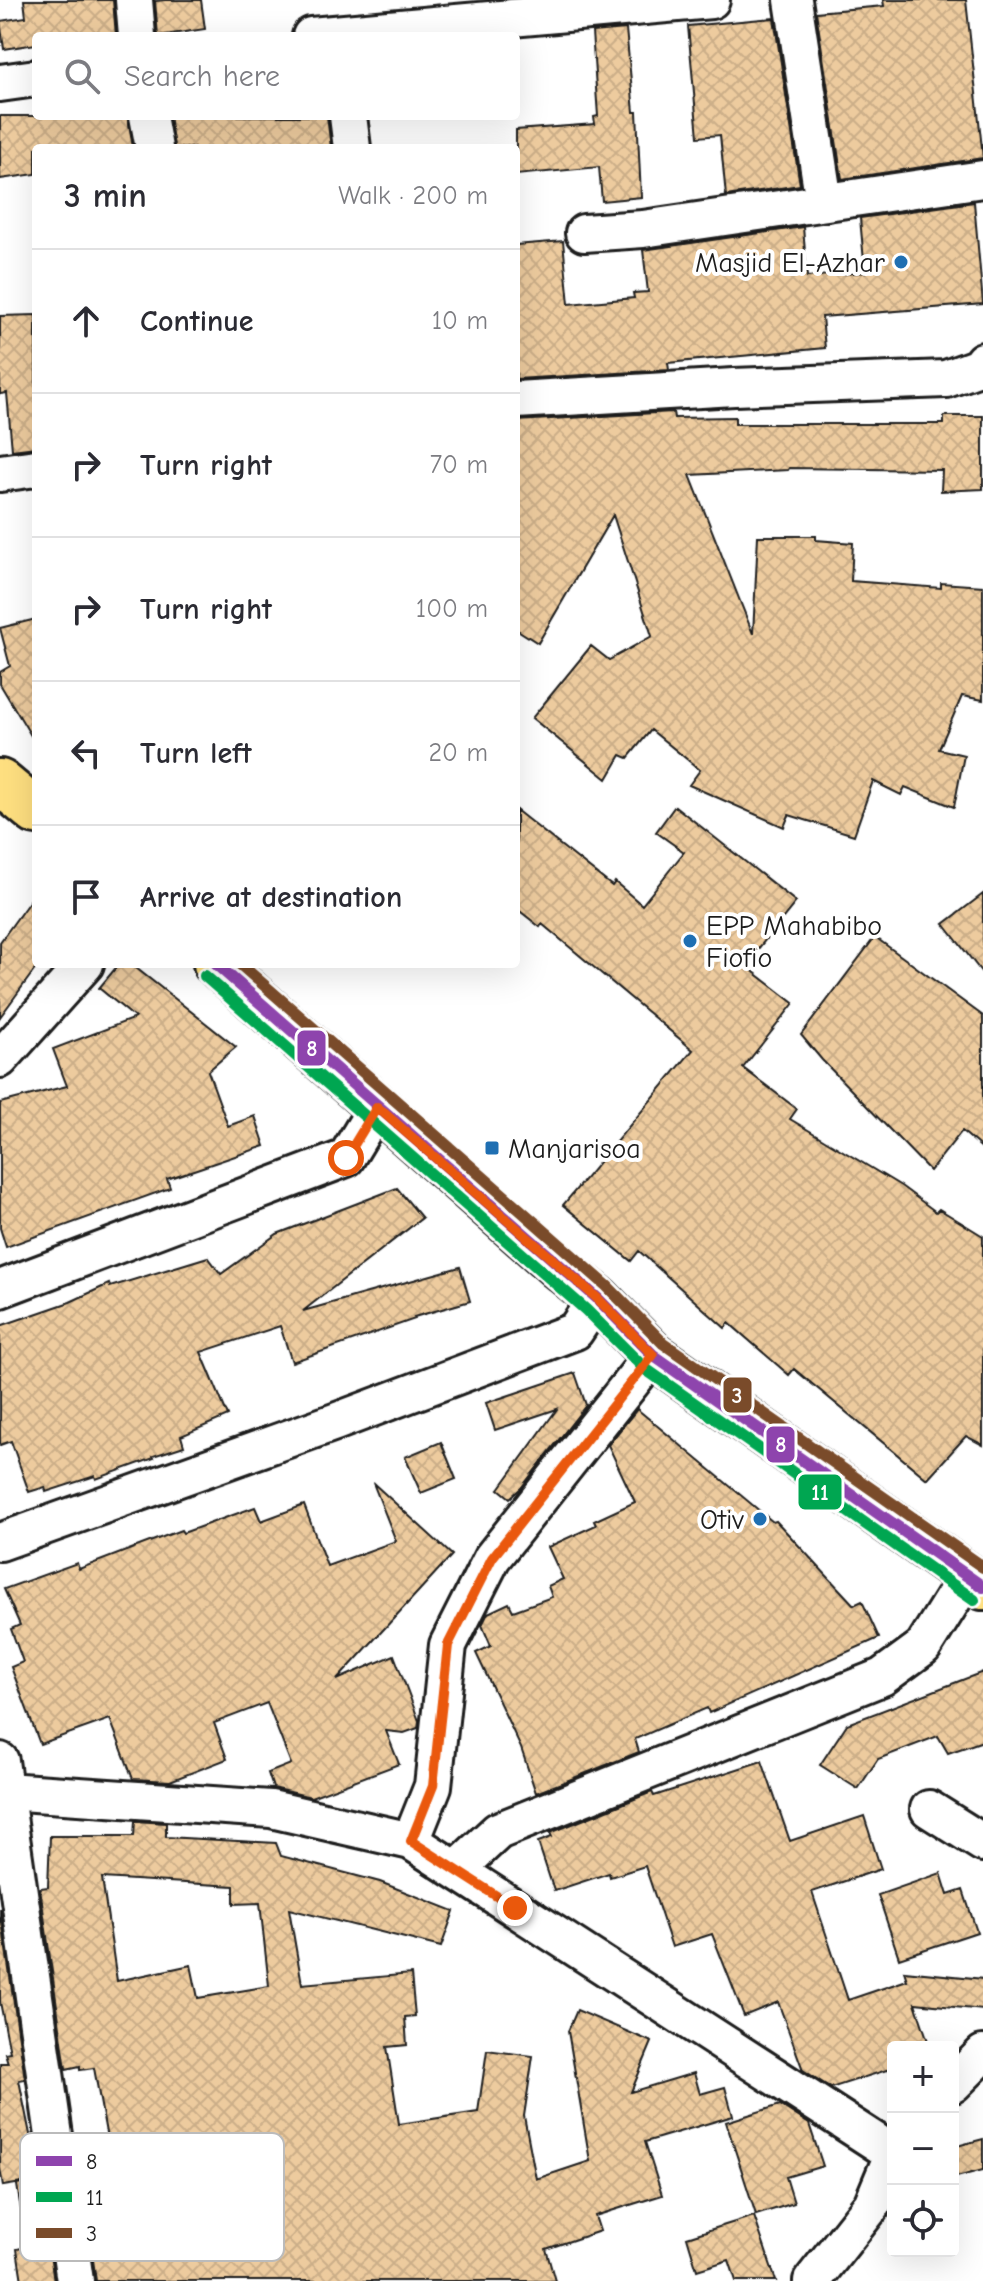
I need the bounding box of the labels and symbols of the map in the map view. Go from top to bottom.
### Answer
place label: Masjid El-Azhar [695,247,885,279]
marker: Masjid El-Azhar [892,253,910,271]
place label: EPP Mahabibo Fiofio [706,910,882,974]
marker: EPP Mahabibo Fiofio [681,932,699,950]
line badge: 8 [296,1029,327,1067]
text: 8 [306,1036,318,1062]
place label: Manjarisoa [508,1133,641,1165]
marker: Manjarisoa [483,1139,501,1157]
route start [328,1140,364,1176]
line badge: 3 [722,1376,753,1414]
text: 3 [732,1383,742,1409]
line badge: 8 [765,1425,796,1464]
text: 8 [775,1432,787,1458]
line badge: 11 [797,1473,843,1511]
text: 11 [811,1480,829,1506]
place label: Otiv [700,1504,744,1536]
marker: Otiv [751,1510,769,1528]
route end [497,1890,533,1926]
legend [20,2133,284,2261]
text: 8 [86,2149,97,2175]
text: 11 [86,2185,103,2211]
text: 3 [86,2221,97,2247]

